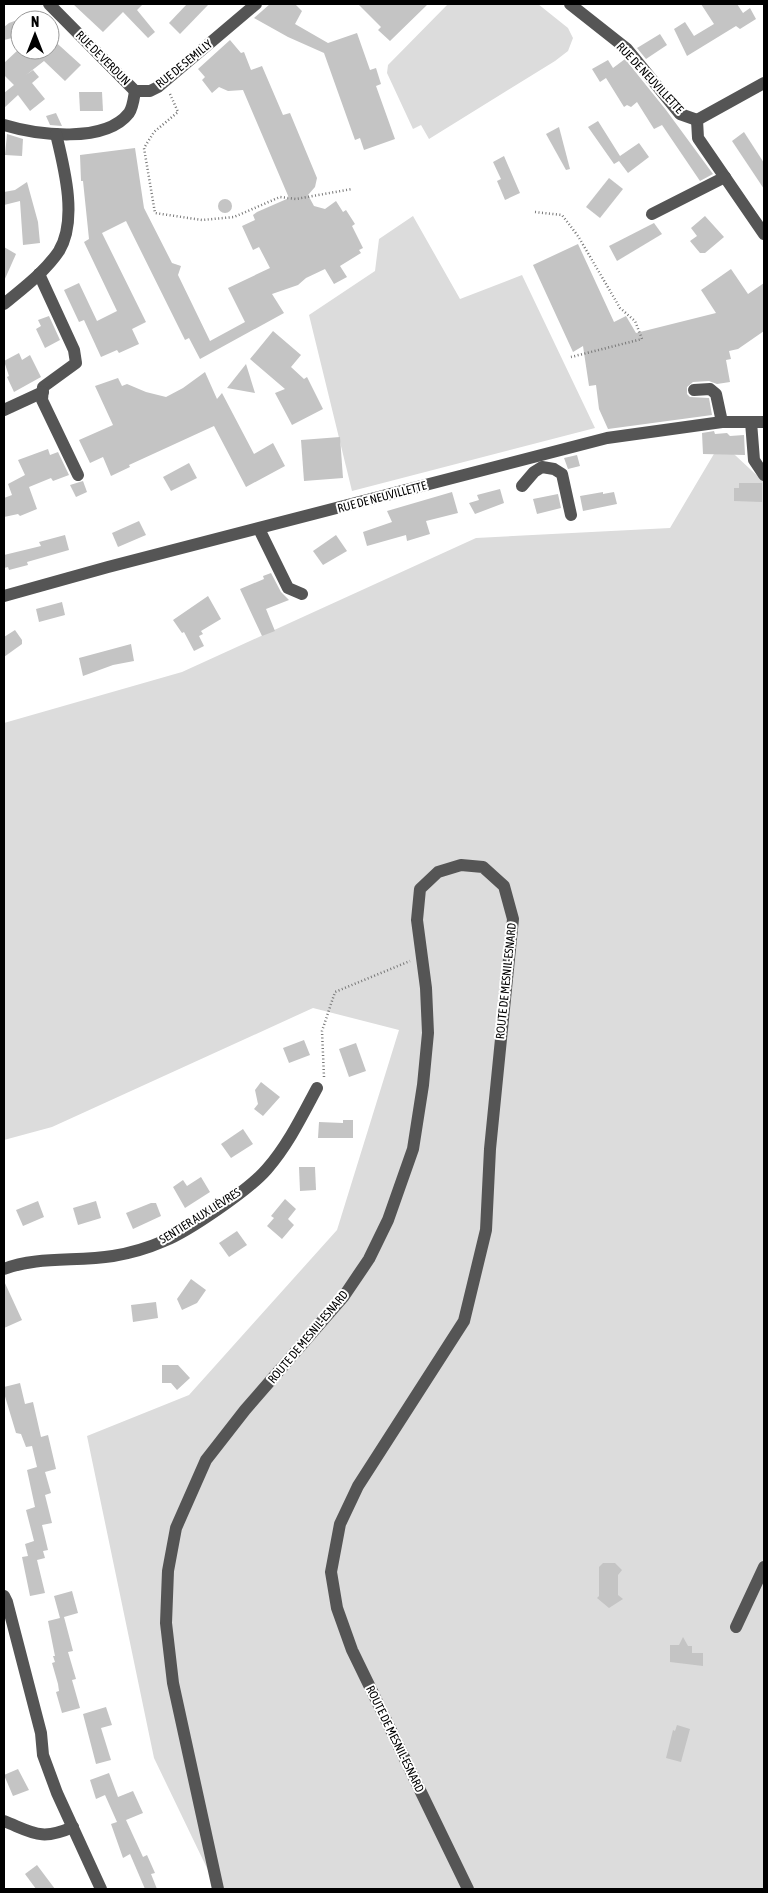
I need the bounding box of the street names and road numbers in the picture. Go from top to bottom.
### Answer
street label: RUE DE VERDUN [73,28,133,88]
street label: RUE DE SEMILLY [153,37,215,91]
street label: RUE DE NEUVILLETTE [614,40,686,116]
street label: RUE DE NEUVILLETTE [336,478,428,516]
street label: ROUTE DE MESNIL-ESNARD [493,922,519,1040]
street label: SENTIER AUX LIÈVRES [157,1185,243,1247]
street label: ROUTE DE MESNIL-ESNARD [265,1288,351,1386]
street label: ROUTE DE MESNIL-ESNARD [363,1683,427,1795]

